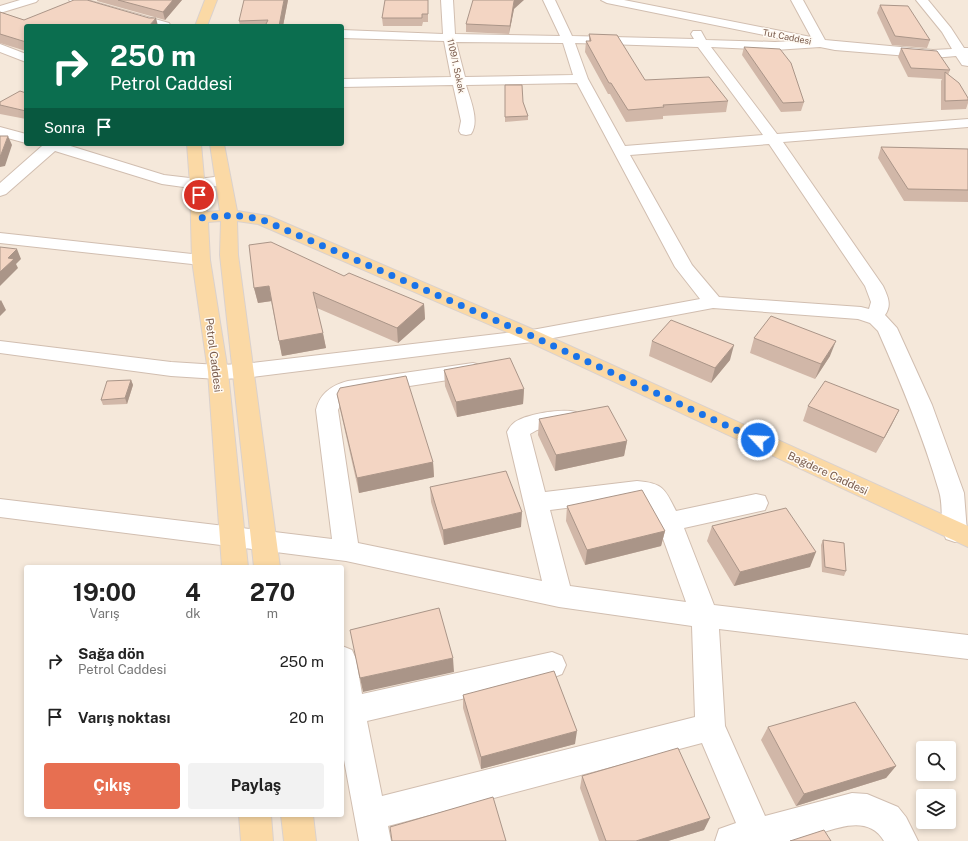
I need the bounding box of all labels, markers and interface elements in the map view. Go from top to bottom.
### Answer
street label: Tut Caddesi [762,26,812,47]
street label: 1109/1. Sokak [445,38,468,94]
text: 250 m [110,39,196,72]
icon: right [44,40,96,92]
text: Petrol Caddesi [110,73,232,94]
icon: arrive [93,116,115,138]
text: Sonra [44,119,85,136]
pin [182,178,216,212]
icon: arrive [188,184,210,206]
street label: Petrol Caddesi [203,317,225,393]
position arrow [737,419,779,461]
street label: Bağdere Caddesi [786,449,870,497]
text: 19:00 [73,578,136,606]
text: 4 [185,578,201,606]
text: 270 [250,578,295,606]
text: Varış [89,606,120,621]
text: dk [185,606,201,621]
text: m [267,606,278,621]
text: Sağa dön [78,645,144,662]
icon: right [44,650,66,672]
text: 250 m [280,653,324,670]
text: Petrol Caddesi [78,662,166,677]
icon: arrive [44,706,66,728]
text: Varış noktası [78,709,170,726]
text: 20 m [289,709,324,726]
map controls [916,741,956,829]
button: search [916,741,956,781]
button: Çıkış [44,763,180,809]
button: Paylaş [188,763,324,809]
button: layers [916,789,956,829]

